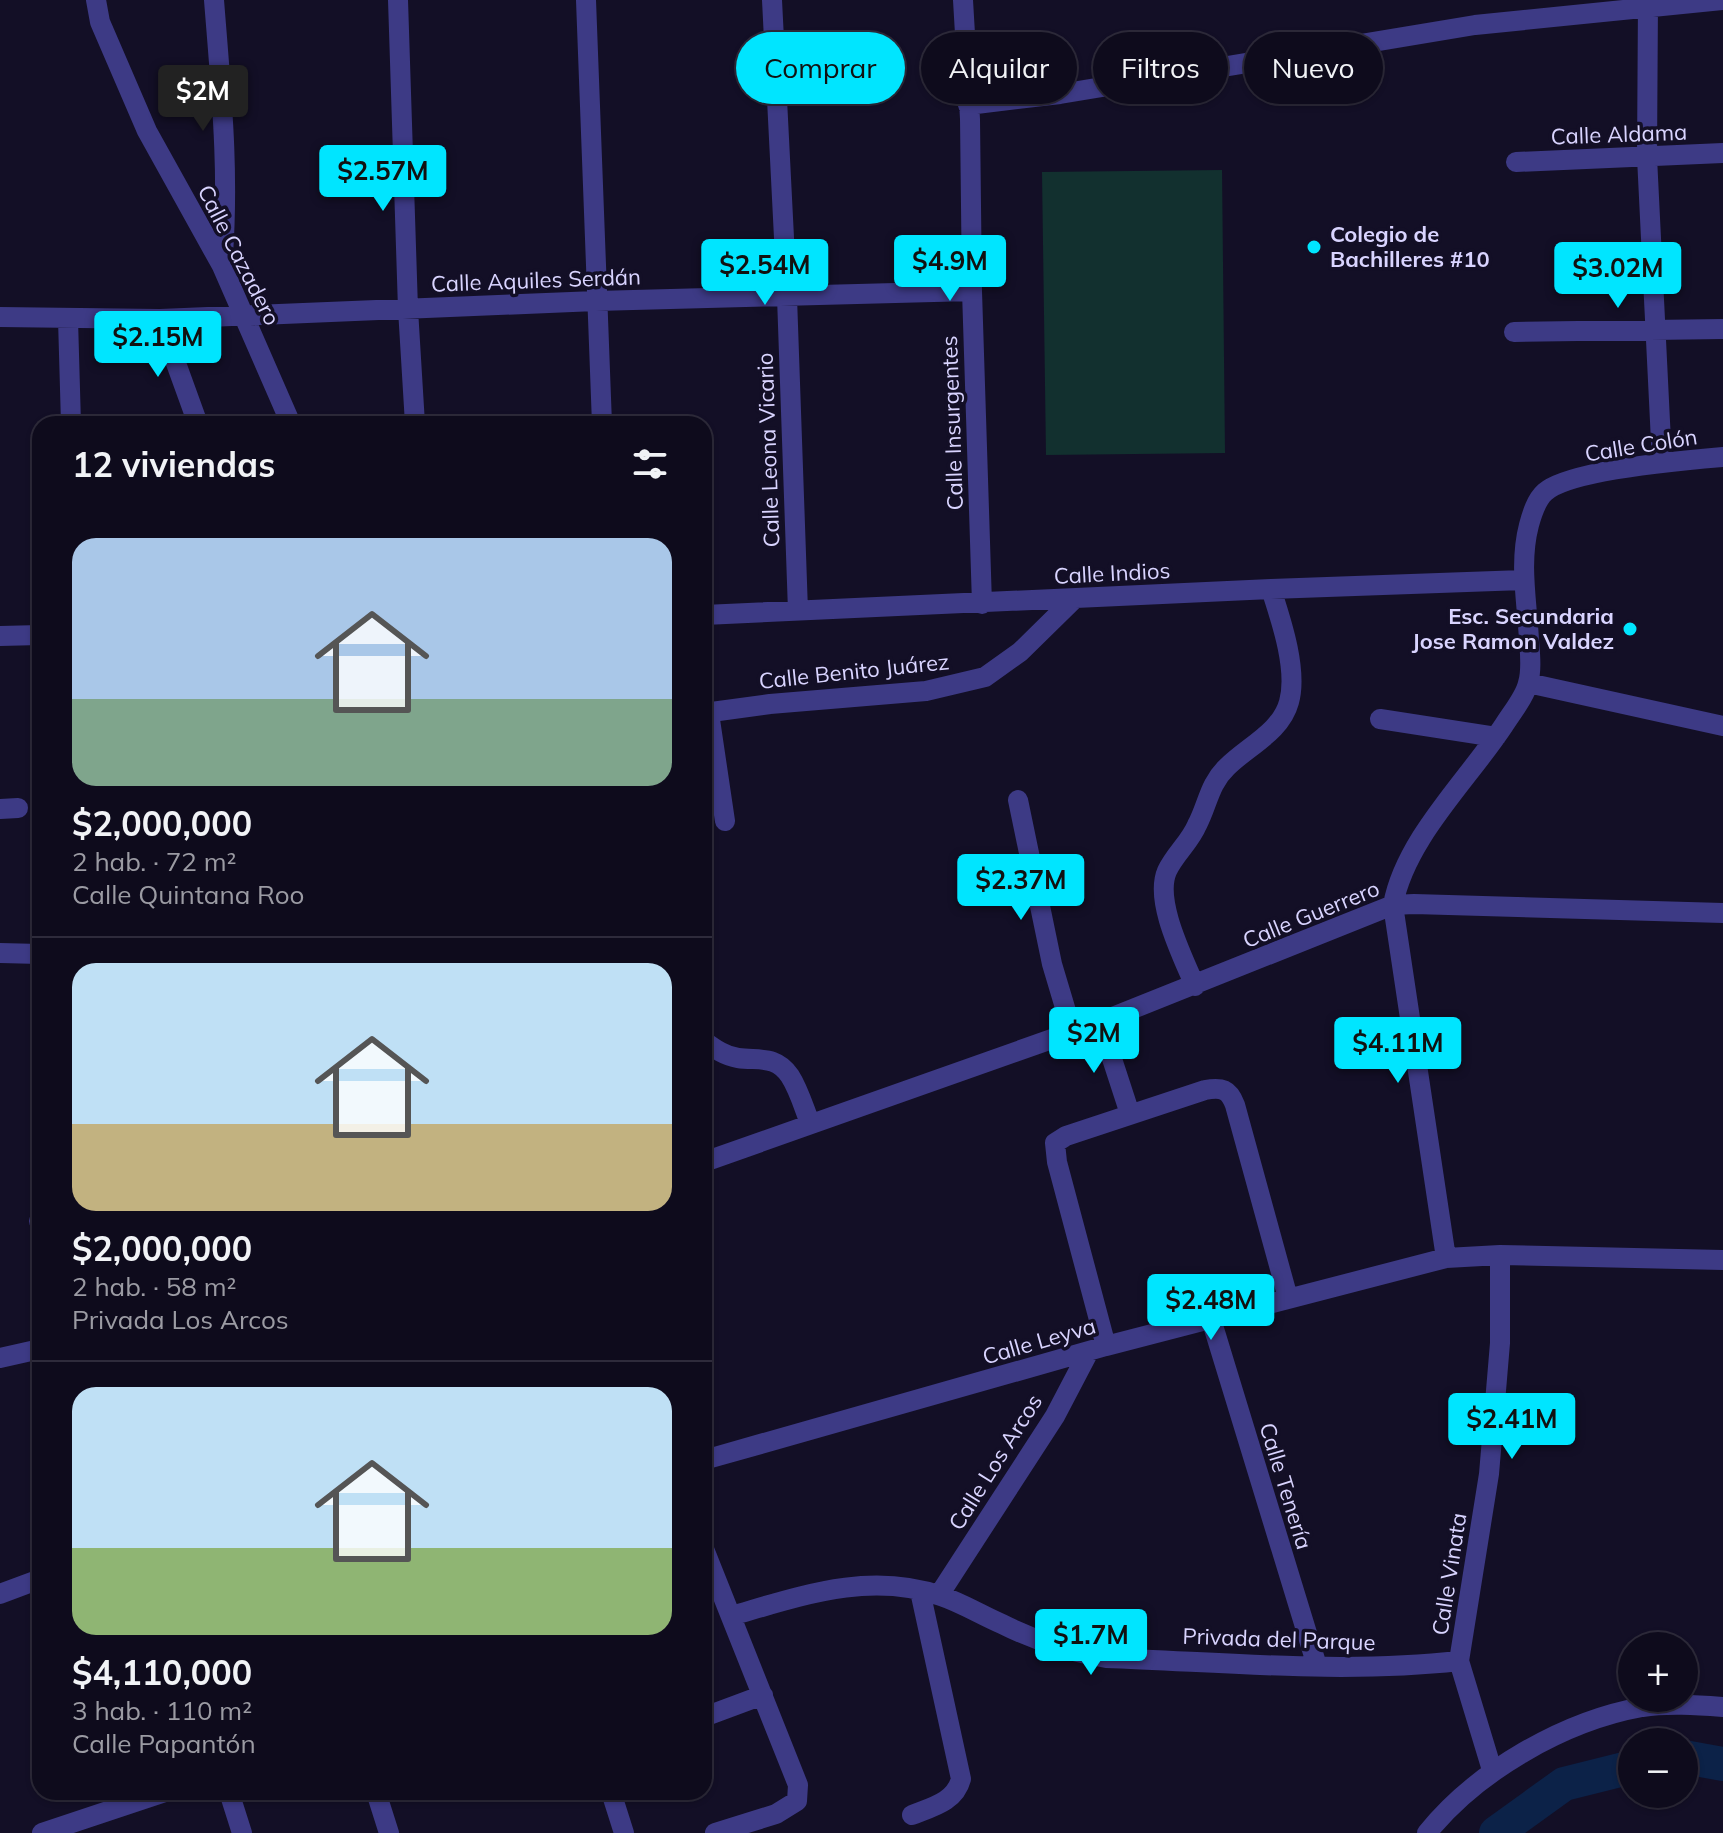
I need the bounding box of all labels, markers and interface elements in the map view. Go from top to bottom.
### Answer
chip: Comprar [736,32,905,104]
chip: Alquilar [921,32,1077,104]
chip: Filtros [1093,32,1228,104]
chip: Nuevo [1244,32,1383,104]
pin: $2M [164,65,242,133]
text: $2M [176,74,230,107]
street label: Calle Aldama [1550,118,1688,150]
pin: $2.57M [318,145,448,213]
text: $2.57M [337,154,429,187]
street label: Calle Cazadero [192,180,286,330]
place label: Colegio de Bachilleres #10 [1330,220,1490,273]
pin: $4.9M [894,235,1006,303]
marker: Colegio de Bachilleres #10 [1305,238,1323,256]
pin: $2.54M [700,239,830,307]
pin: $3.02M [1553,242,1683,310]
text: $4.9M [912,244,988,277]
text: $2.54M [719,248,811,281]
text: $3.02M [1572,251,1664,284]
street label: Calle Aquiles Serdán [431,262,641,298]
pin: $2.15M [93,311,223,379]
text: $2.15M [112,320,204,353]
street label: Calle Insurgentes [935,335,969,511]
street label: Calle Leona Vicario [751,352,785,548]
street label: Calle Colón [1583,422,1699,468]
icon: filters [628,442,672,486]
text: 12 viviendas [72,443,275,486]
street label: Calle Indios [1053,556,1171,590]
icon: home [300,590,444,734]
place label: Esc. Secundaria Jose Ramon Valdez [1412,602,1614,655]
marker: Esc. Secundaria Jose Ramon Valdez [1621,620,1639,638]
street label: Calle Benito Juárez [757,647,951,695]
text: $2,000,000 [72,802,252,845]
text: 2 hab. · 72 m² [72,845,236,878]
pin: $2.37M [956,854,1086,922]
text: $2.37M [975,863,1067,896]
street label: Calle Guerrero [1239,874,1383,954]
text: Calle Quintana Roo [72,878,304,911]
pin: $2M [1055,1007,1133,1075]
icon: home [300,1015,444,1159]
text: $2M [1067,1016,1121,1049]
pin: $4.11M [1333,1017,1463,1085]
text: $4.11M [1352,1026,1444,1059]
text: $2,000,000 [72,1227,252,1270]
text: 2 hab. · 58 m² [72,1270,236,1303]
pin: $2.48M [1146,1274,1276,1342]
text: $2.48M [1165,1283,1257,1316]
text: Privada Los Arcos [72,1303,289,1336]
street label: Calle Leyva [979,1312,1099,1370]
street label: Calle Los Arcos [942,1389,1048,1535]
pin: $2.41M [1447,1393,1577,1461]
text: $2.41M [1466,1402,1558,1435]
street label: Calle Tenería [1253,1419,1319,1553]
icon: home [300,1439,444,1583]
street label: Calle Vinata [1426,1511,1472,1637]
pin: $1.7M [1035,1609,1147,1677]
text: $1.7M [1053,1618,1129,1651]
street label: Privada del Parque [1182,1622,1376,1656]
map controls [1618,1632,1698,1808]
button: + [1618,1632,1698,1712]
text: $4,110,000 [72,1651,252,1694]
text: 3 hab. · 110 m² [72,1694,252,1727]
text: Calle Papantón [72,1727,256,1760]
button: − [1618,1728,1698,1808]

